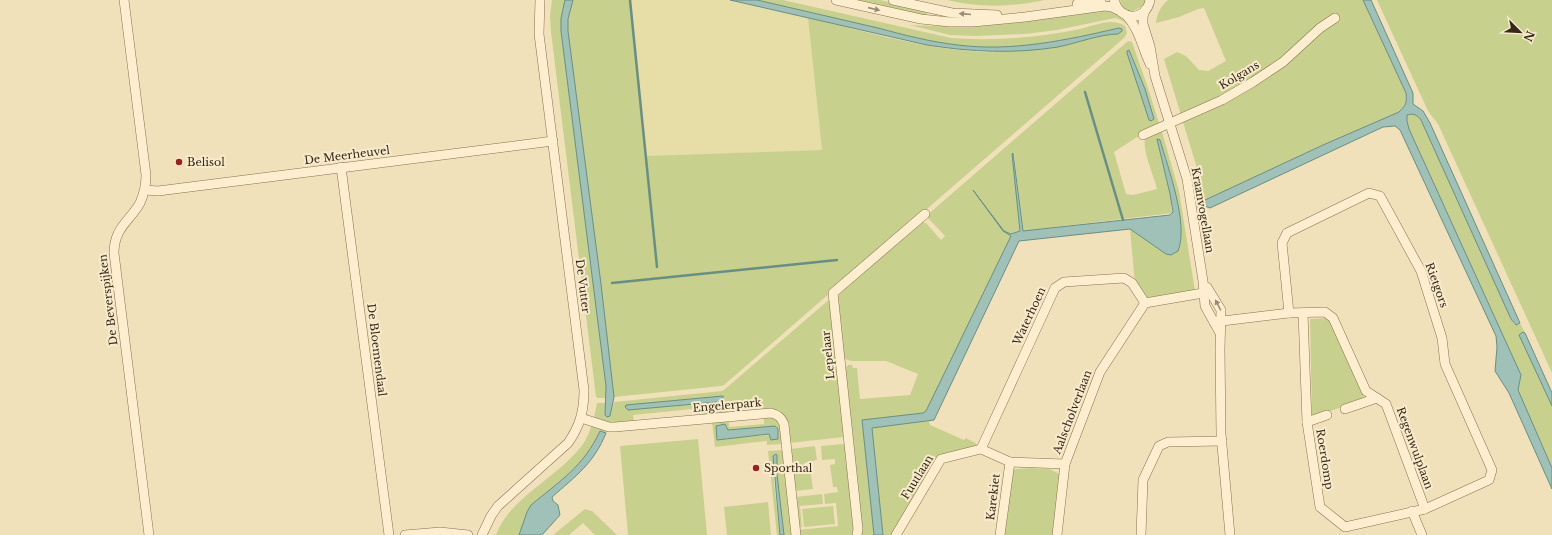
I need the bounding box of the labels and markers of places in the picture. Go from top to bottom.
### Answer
place label: Belisol [187,155,225,169]
marker: Belisol [174,157,184,167]
place label: Sporthal [764,461,813,475]
marker: Sporthal [751,463,761,473]

